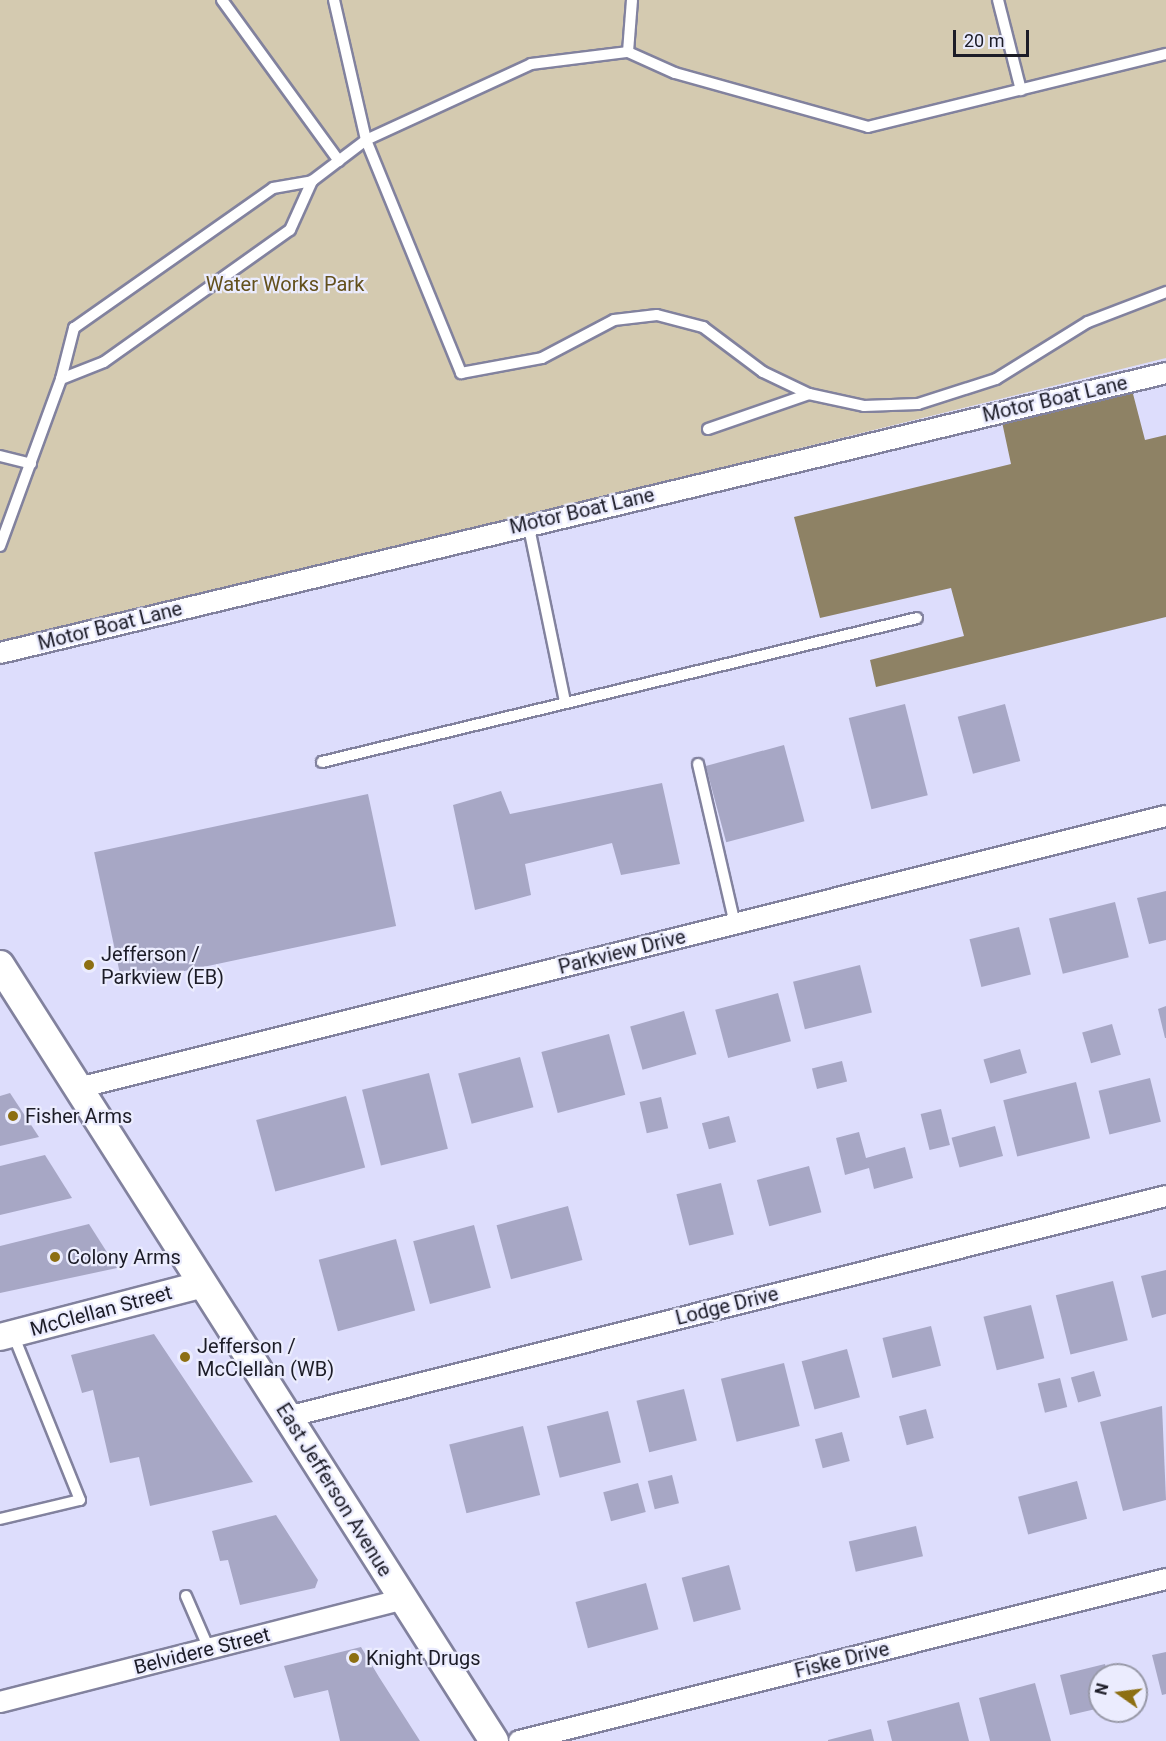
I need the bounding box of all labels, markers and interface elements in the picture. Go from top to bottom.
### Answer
scale bar [956,18,1032,56]
text: 20 m [964,30,1004,51]
park label: Water Works Park [206,272,364,296]
street label: Motor Boat Lane [980,371,1130,427]
street label: Motor Boat Lane [507,483,657,539]
street label: Motor Boat Lane [35,596,185,656]
street label: Parkview Drive [556,925,688,979]
place label: Jefferson / Parkview (EB) [101,942,224,989]
marker: Jefferson / Parkview (EB) [82,958,96,972]
place label: Fisher Arms [25,1104,132,1128]
marker: Fisher Arms [6,1109,20,1123]
place label: Colony Arms [67,1245,181,1269]
marker: Colony Arms [48,1250,62,1264]
street label: McClellan Street [27,1281,175,1341]
street label: Lodge Drive [673,1282,781,1330]
place label: Jefferson / McClellan (WB) [197,1334,334,1381]
marker: Jefferson / McClellan (WB) [178,1350,192,1364]
street label: East Jefferson Avenue [271,1399,397,1581]
street label: Belvidere Street [132,1623,272,1679]
street label: Fiske Drive [792,1637,892,1683]
place label: Knight Drugs [366,1646,480,1670]
marker: Knight Drugs [347,1651,361,1665]
north arrow [1088,1663,1148,1723]
text: N [1091,1681,1113,1697]

